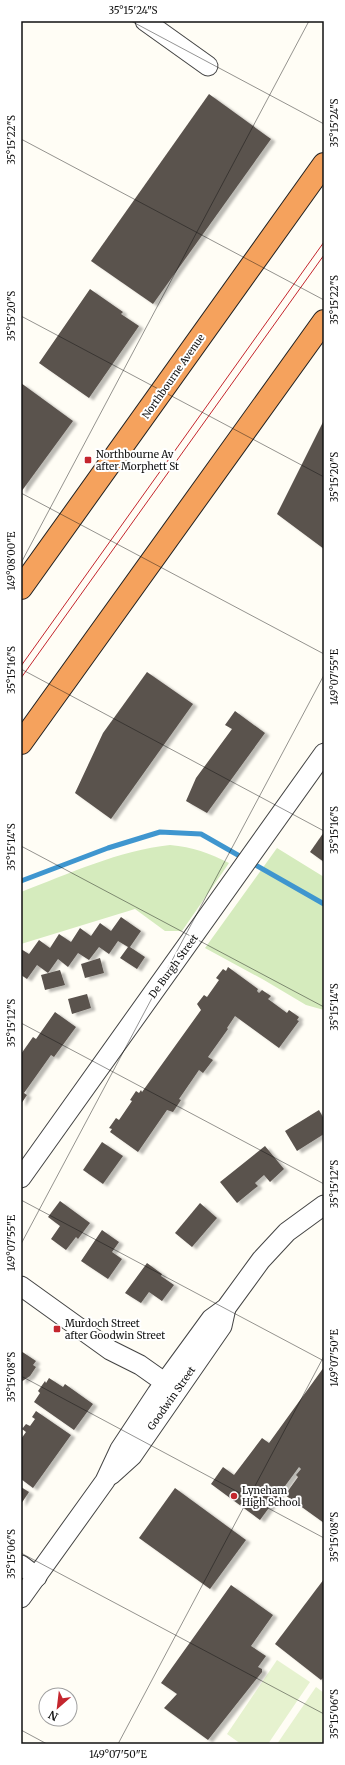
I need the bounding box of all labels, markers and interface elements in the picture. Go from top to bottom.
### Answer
text: 35°15'24"S [108,4,158,17]
text: 35°15'24"S [328,98,341,148]
text: 35°15'22"S [5,115,18,165]
text: 35°15'22"S [328,275,341,325]
text: 35°15'20"S [5,291,18,341]
street label: Northbourne Avenue [139,331,208,421]
place label: Northbourne Av after Morphett St [96,448,179,473]
text: 35°15'20"S [328,452,341,502]
marker: Northbourne Av after Morphett St [83,455,93,465]
text: 149°08'00"E [5,531,18,590]
text: 35°15'16"S [5,646,18,694]
text: 149°07'55"E [328,648,341,705]
text: 35°15'16"S [328,806,341,854]
text: 35°15'14"S [5,823,18,871]
street label: De Burgh Street [146,932,201,1001]
text: 35°15'14"S [328,983,341,1031]
text: 35°15'12"S [5,999,18,1047]
text: 35°15'12"S [328,1160,341,1208]
text: 149°07'55"E [5,1214,18,1271]
place label: Murdoch Street after Goodwin Street [65,1317,165,1342]
marker: Murdoch Street after Goodwin Street [52,1324,62,1334]
text: 149°07'50"E [328,1329,341,1387]
text: 35°15'08"S [5,1352,18,1402]
street label: Goodwin Street [145,1364,198,1433]
place label: Lyneham High School [242,1484,301,1509]
marker: Lyneham High School [229,1491,239,1501]
text: 35°15'08"S [328,1512,341,1562]
text: 35°15'06"S [5,1529,18,1579]
north arrow [38,1687,78,1727]
text: 35°15'06"S [328,1689,341,1739]
text: N [46,1707,60,1724]
text: 149°07'50"E [89,1748,147,1761]

